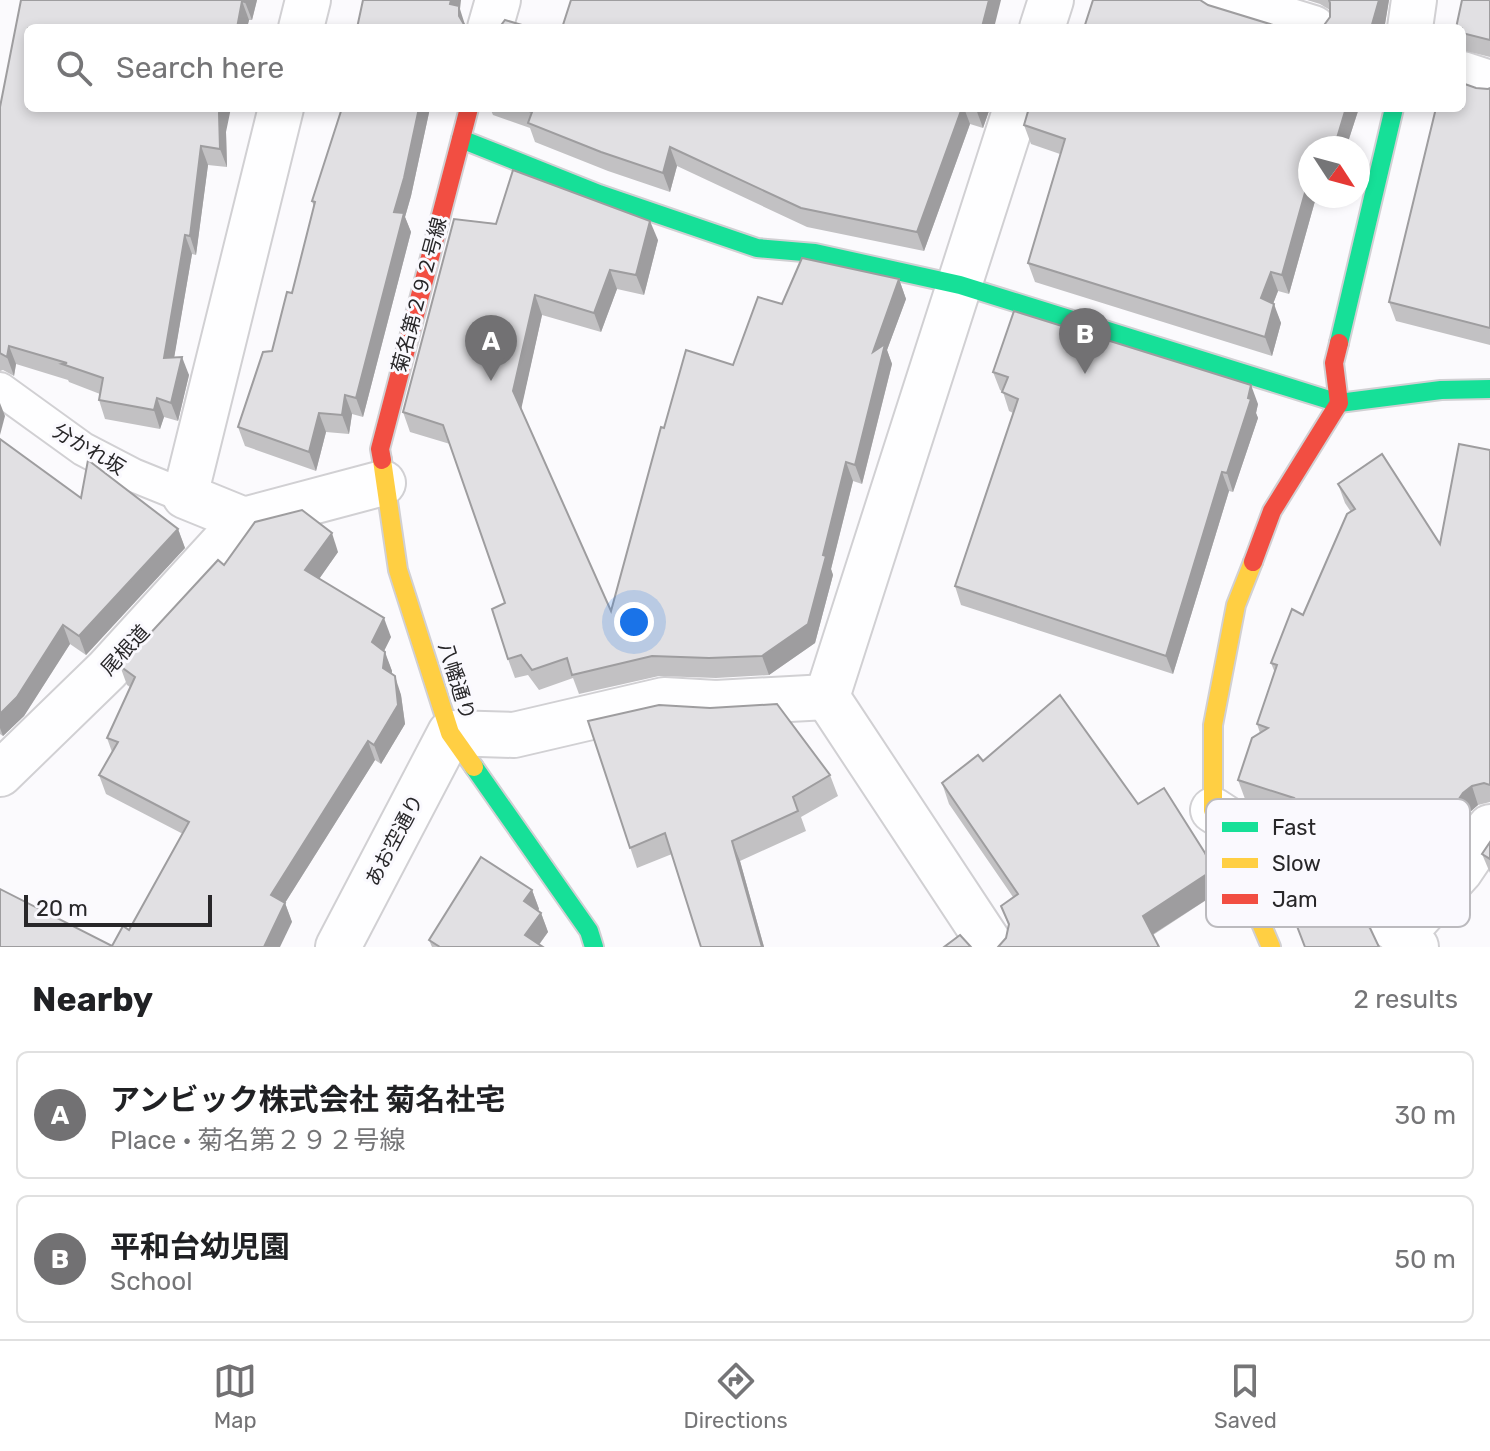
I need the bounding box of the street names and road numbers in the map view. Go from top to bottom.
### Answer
street label: 菊名第２９２号線 [387,215,451,375]
street label: 分かれ坂 [49,418,129,480]
street label: 尾根道 [96,620,154,680]
street label: 八幡通り [434,639,480,723]
street label: あお空通り [360,790,428,890]

